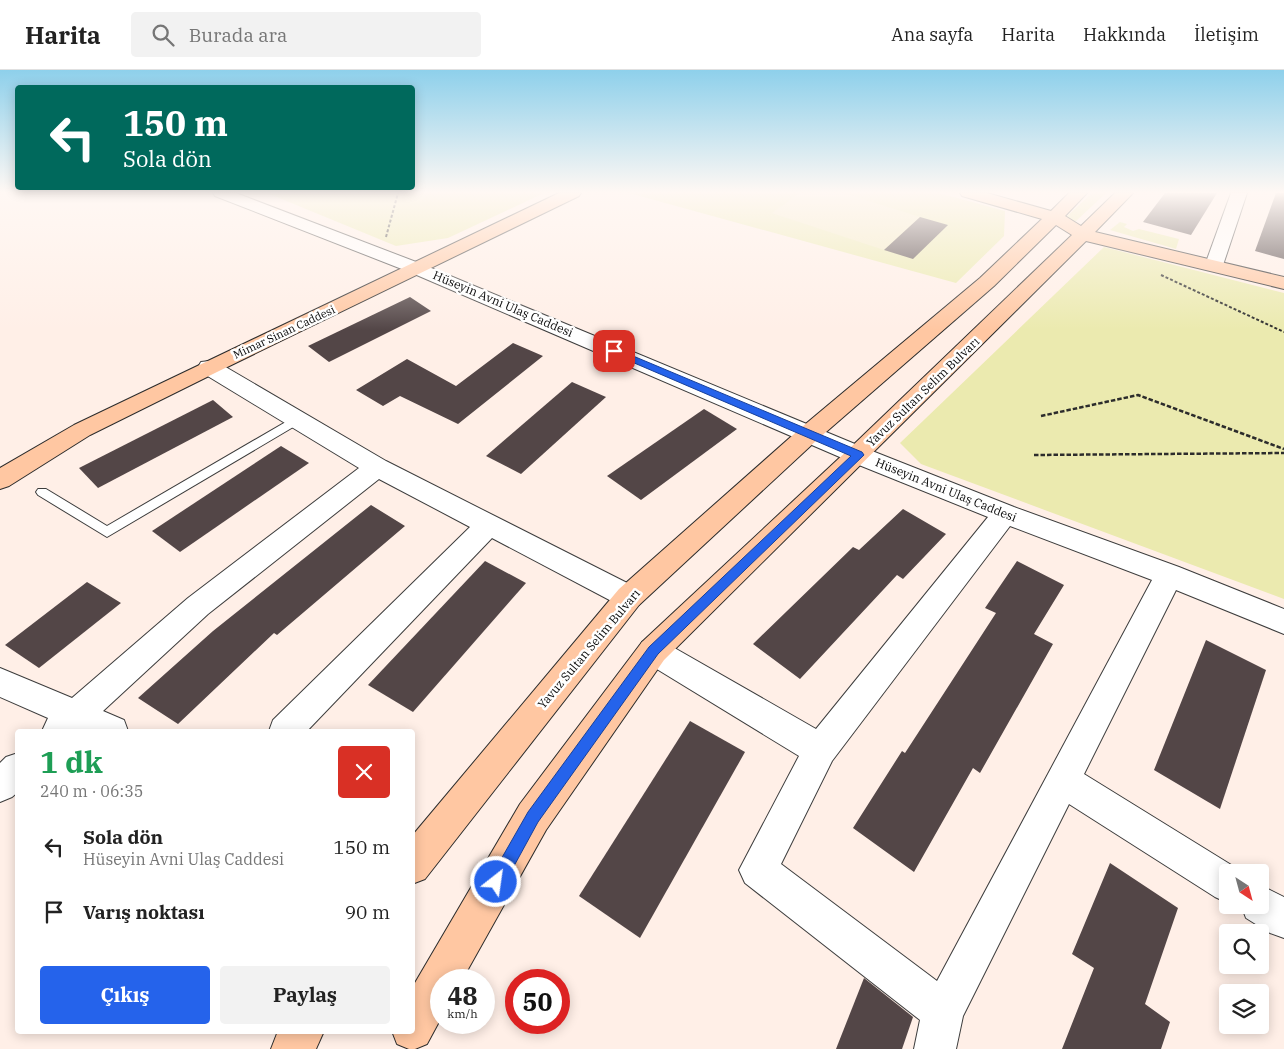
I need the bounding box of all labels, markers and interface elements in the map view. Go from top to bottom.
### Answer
search box [131,12,481,57]
text: Harita [25,19,101,51]
icon: search [149,21,177,49]
text: Burada ara [189,23,287,47]
text: Ana sayfa [891,23,973,46]
text: Harita [1001,23,1055,46]
text: Hakkında [1083,23,1166,46]
text: İletişim [1194,23,1259,46]
text: 150 m [123,100,228,146]
icon: left [40,105,105,170]
text: Sola dön [123,144,212,173]
street label: Hüseyin Avni Ulaş Caddesi [431,267,576,340]
street label: Mimar Sinan Caddesi [231,302,338,362]
pin [593,330,635,372]
street label: Yavuz Sultan Selim Bulvarı [863,334,982,450]
icon: arrive [600,337,628,365]
street label: Hüseyin Avni Ulaş Caddesi [873,454,1019,525]
street label: Yavuz Sultan Selim Bulvarı [534,586,643,711]
text: 1 dk [40,742,103,781]
button: close [338,746,390,798]
text: 240 m · 06:35 [40,781,143,801]
text: Sola dön [83,825,163,849]
icon: left [40,833,68,861]
text: 150 m [333,835,390,859]
text: Hüseyin Avni Ulaş Caddesi [83,849,284,869]
position arrow [469,855,521,907]
north arrow [1219,864,1269,914]
map controls [1219,864,1269,1034]
icon: arrive [40,898,68,926]
text: Varış noktası [83,900,205,924]
text: 90 m [345,900,390,924]
button: search [1219,924,1269,974]
button: Çıkış [40,966,210,1024]
button: Paylaş [220,966,390,1024]
speed limit sign: 50 [505,969,570,1034]
text: 48 [447,979,478,1012]
button: layers [1219,984,1269,1034]
text: km/h [447,1006,478,1021]

